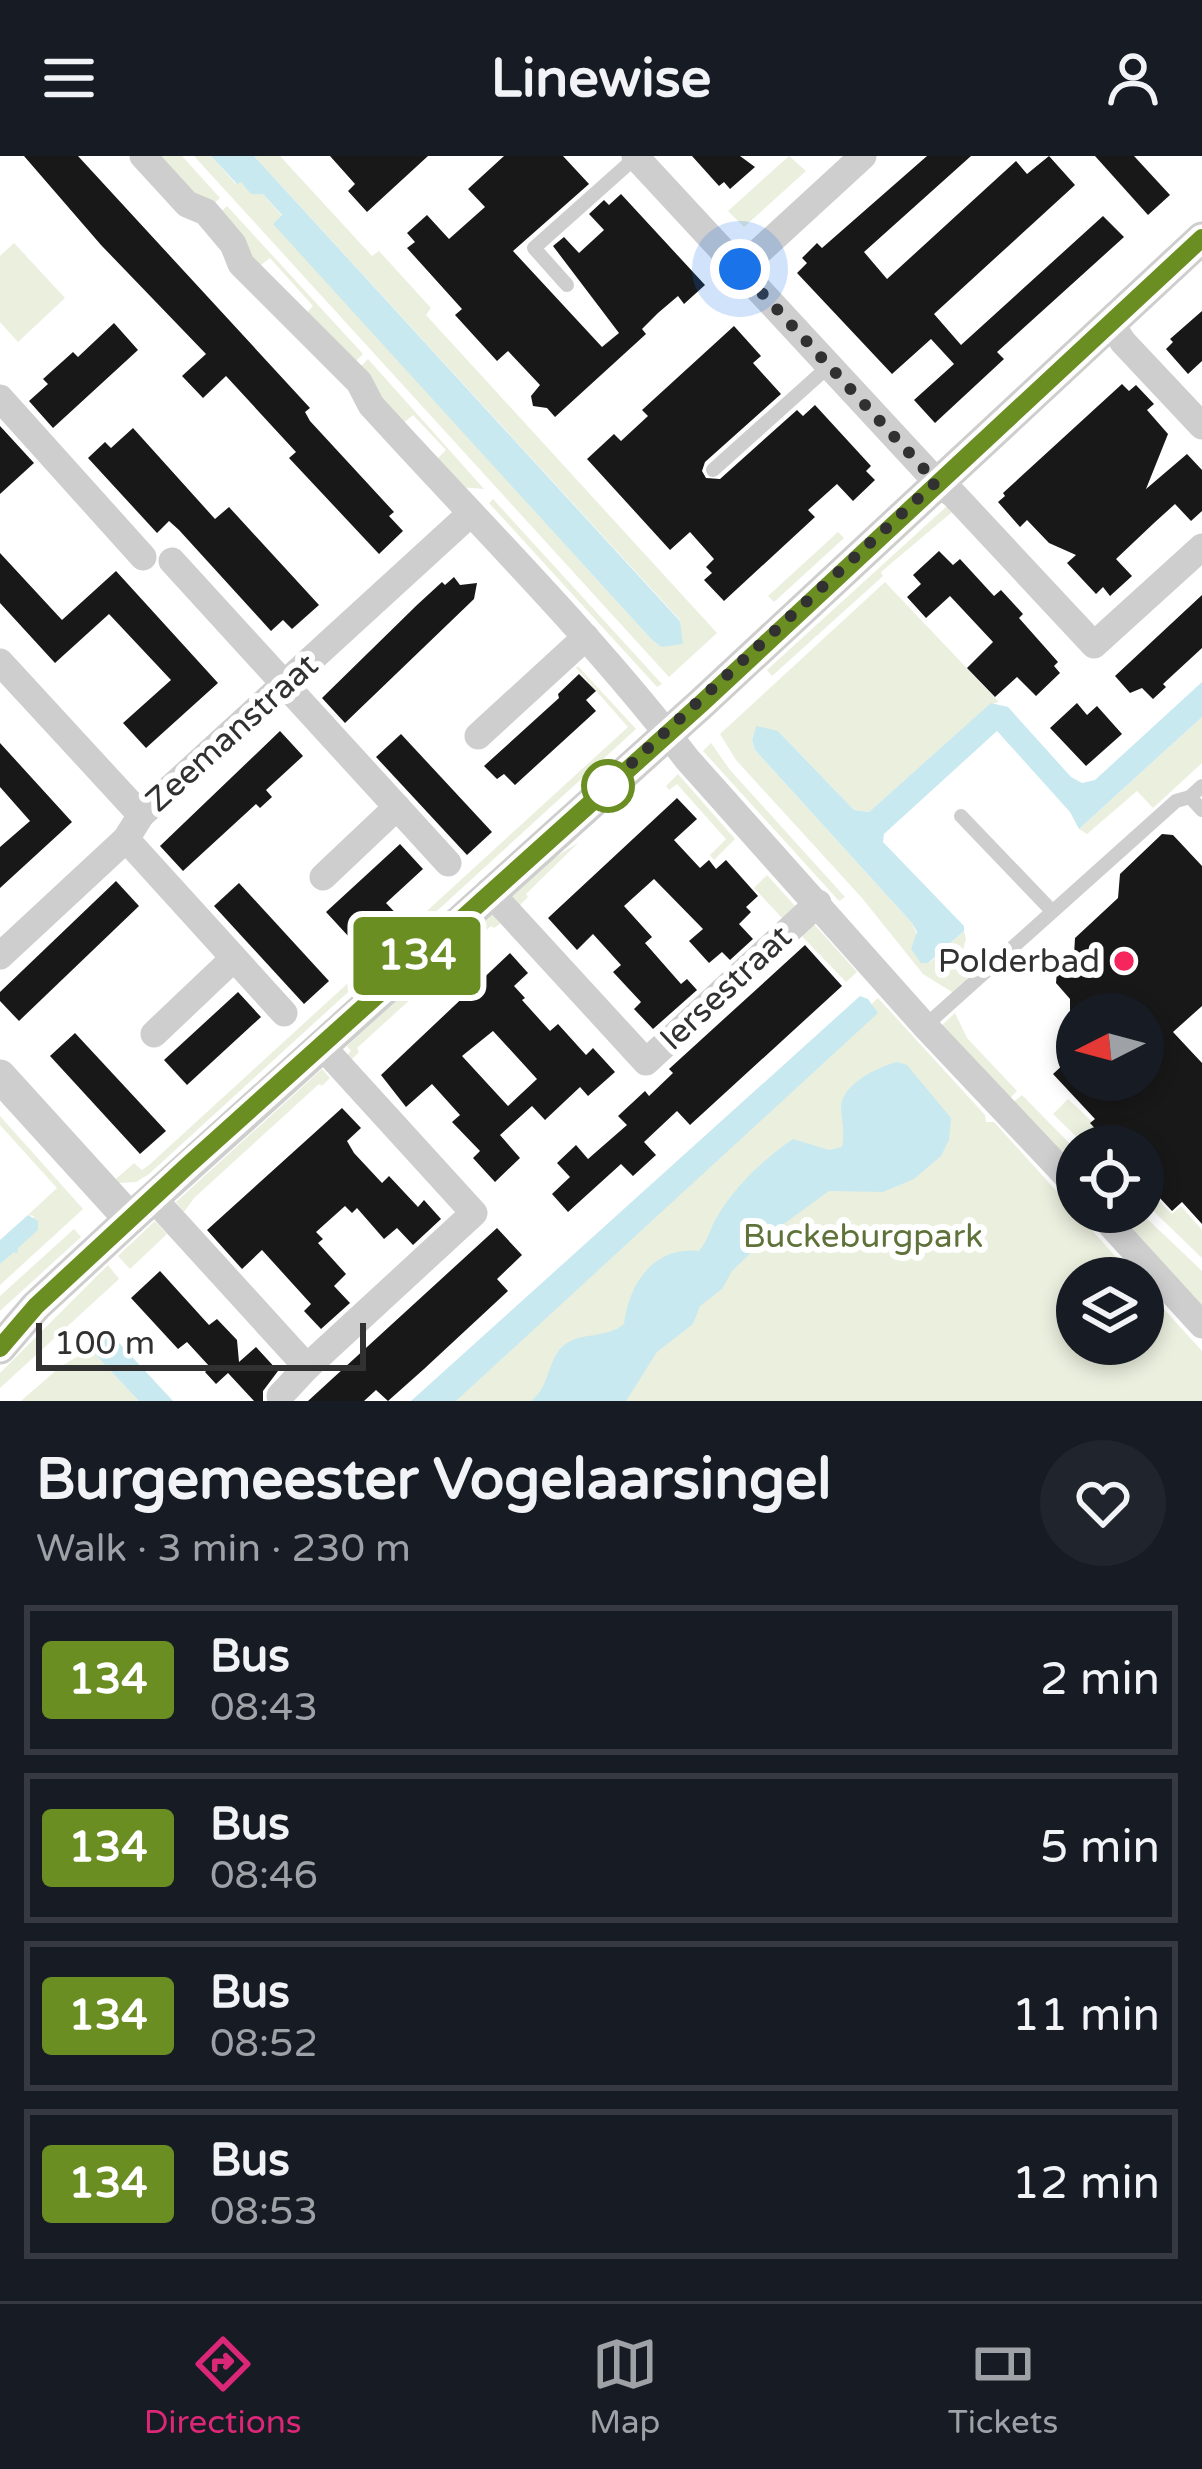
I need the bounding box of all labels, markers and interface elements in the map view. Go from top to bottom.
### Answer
icon: menu [36,45,102,111]
icon: person [1100,45,1166,111]
text: Linewise [491,46,711,111]
your location [710,239,770,299]
street label: Zeemanstraat [138,646,326,820]
unlabelled marker [583,761,633,811]
line badge: 134 [348,917,486,995]
street label: Iersestraat [652,917,800,1059]
text: 134 [377,930,457,981]
place label: Polderbad [938,942,1100,981]
marker: Polderbad [1111,948,1137,974]
north arrow [1056,993,1164,1101]
map controls [1056,993,1164,1365]
button: locate [1056,1125,1164,1233]
park label: Buckeburgpark [743,1217,983,1256]
button: layers [1056,1257,1164,1365]
scale bar [36,1317,366,1370]
text: 100 m [54,1324,155,1363]
button: heart [1040,1440,1166,1566]
text: Burgemeester Vogelaarsingel [36,1446,831,1514]
text: Walk · 3 min · 230 m [36,1525,411,1572]
text: Bus [210,1630,290,1684]
text: 2 min [1040,1653,1160,1707]
text: 134 [68,1654,148,1705]
text: 08:43 [210,1684,318,1731]
text: Bus [210,1798,290,1852]
text: 5 min [1040,1821,1160,1875]
text: 134 [68,1822,148,1873]
text: 08:46 [210,1852,318,1899]
text: Bus [210,1966,290,2020]
text: 11 min [1012,1989,1160,2043]
text: 134 [68,1990,148,2041]
text: 08:52 [210,2020,318,2067]
text: Bus [210,2134,290,2188]
text: 12 min [1012,2157,1160,2211]
text: 134 [68,2158,148,2209]
text: 08:53 [210,2188,318,2235]
tab: Directions [144,2331,302,2442]
tab: Map [589,2331,660,2442]
tab: Tickets [948,2331,1058,2442]

